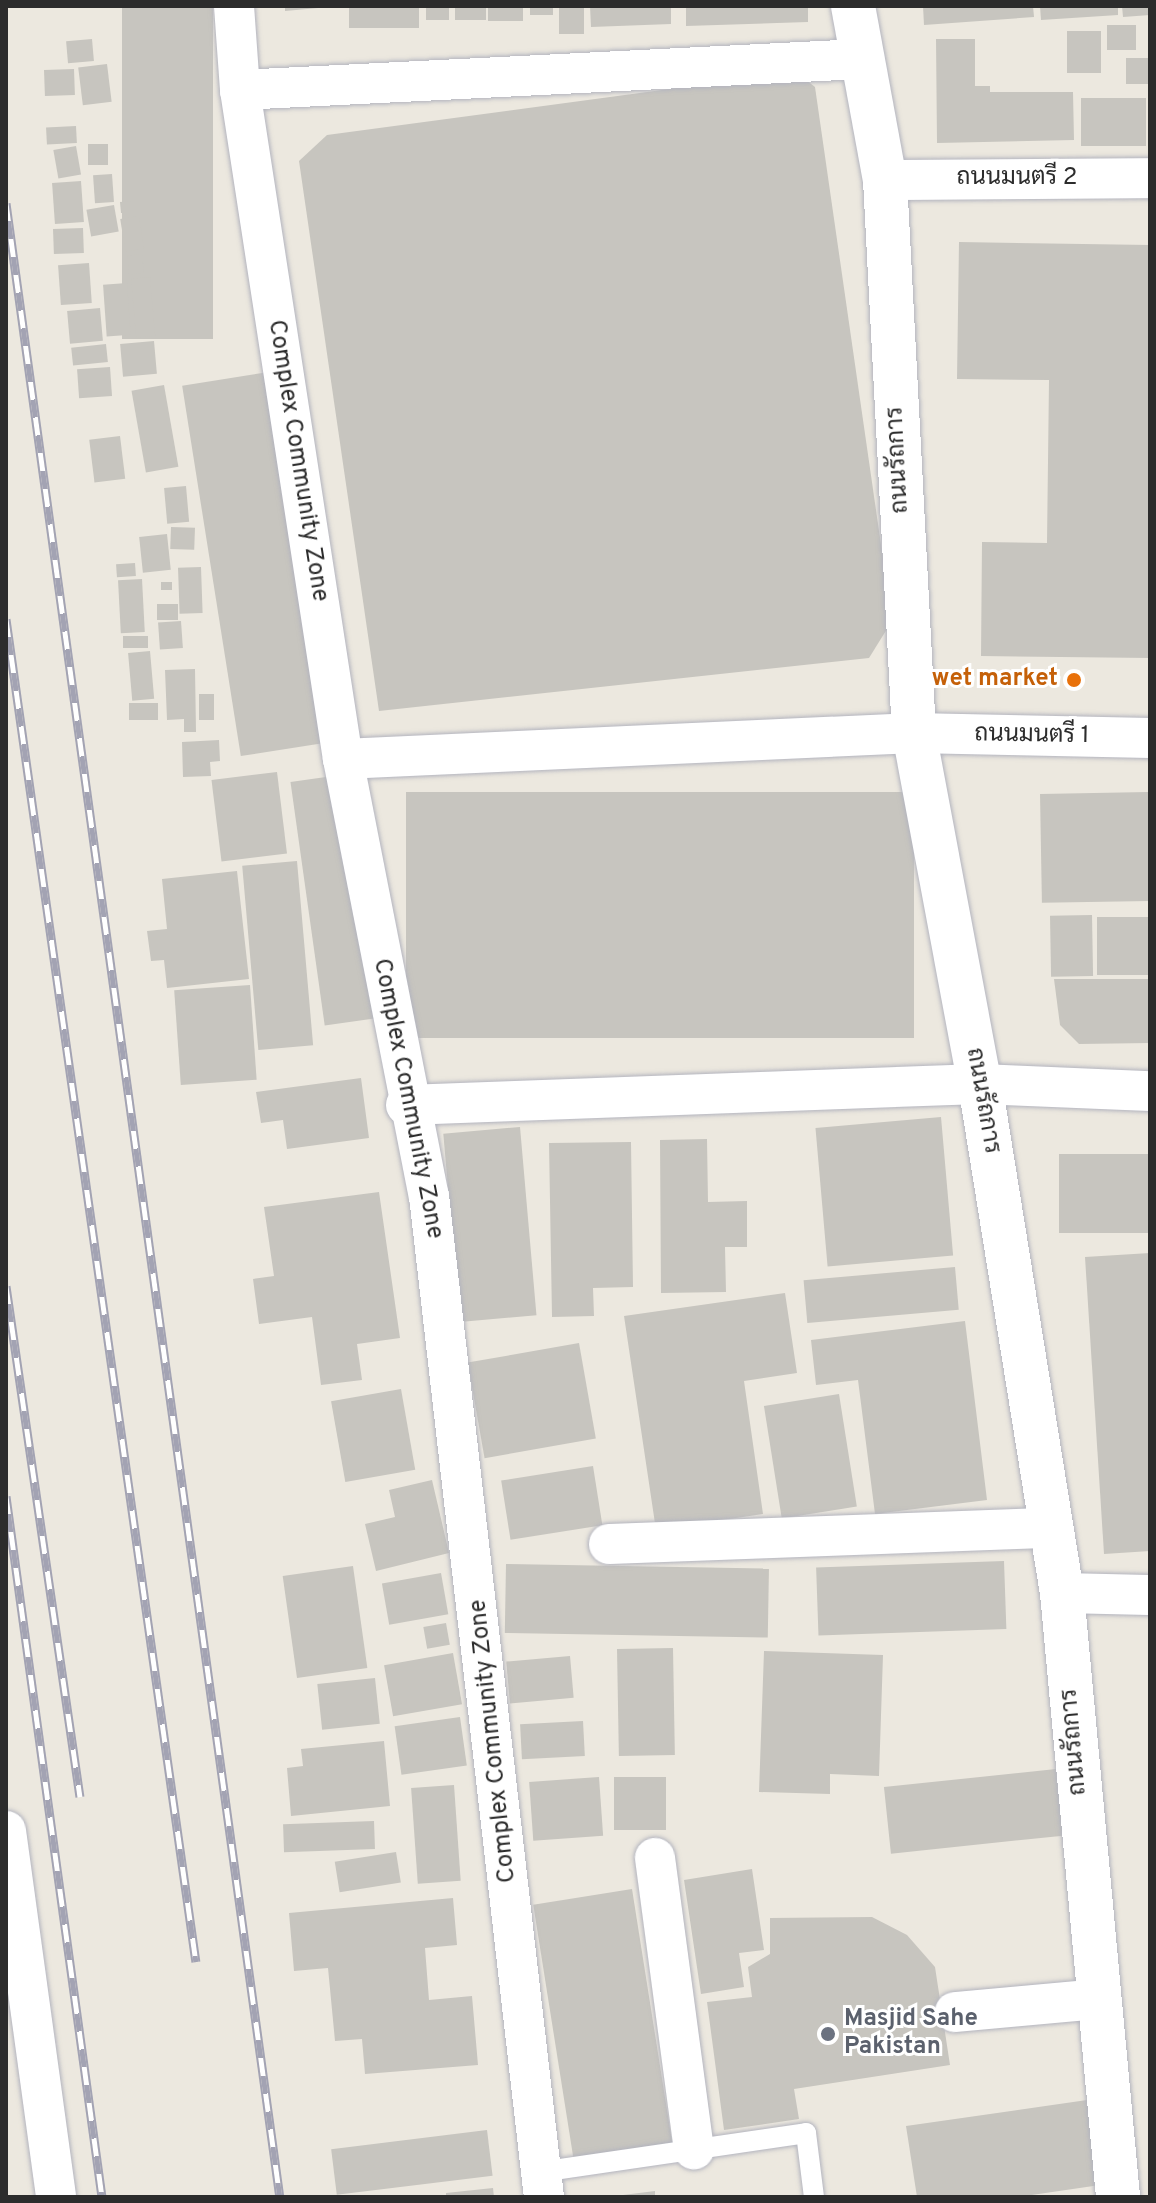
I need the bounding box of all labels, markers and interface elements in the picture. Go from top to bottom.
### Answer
street label: ถนนมนตรี 2 [956,165,1078,193]
street label: Complex Community Zone [260,318,334,604]
street label: ถนนรัถการ [882,406,916,514]
place label: wet market [932,666,1058,694]
marker: wet market [1065,671,1083,689]
street label: ถนนมนตรี 1 [974,721,1090,751]
street label: Complex Community Zone [366,956,448,1242]
street label: ถนนรัถการ [959,1046,1005,1156]
street label: Complex Community Zone [465,1598,523,1884]
street label: ถนนรัถการ [1056,1687,1094,1797]
place label: Masjid Sahe Pakistan [844,2006,978,2062]
marker: Masjid Sahe Pakistan [819,2025,837,2043]

